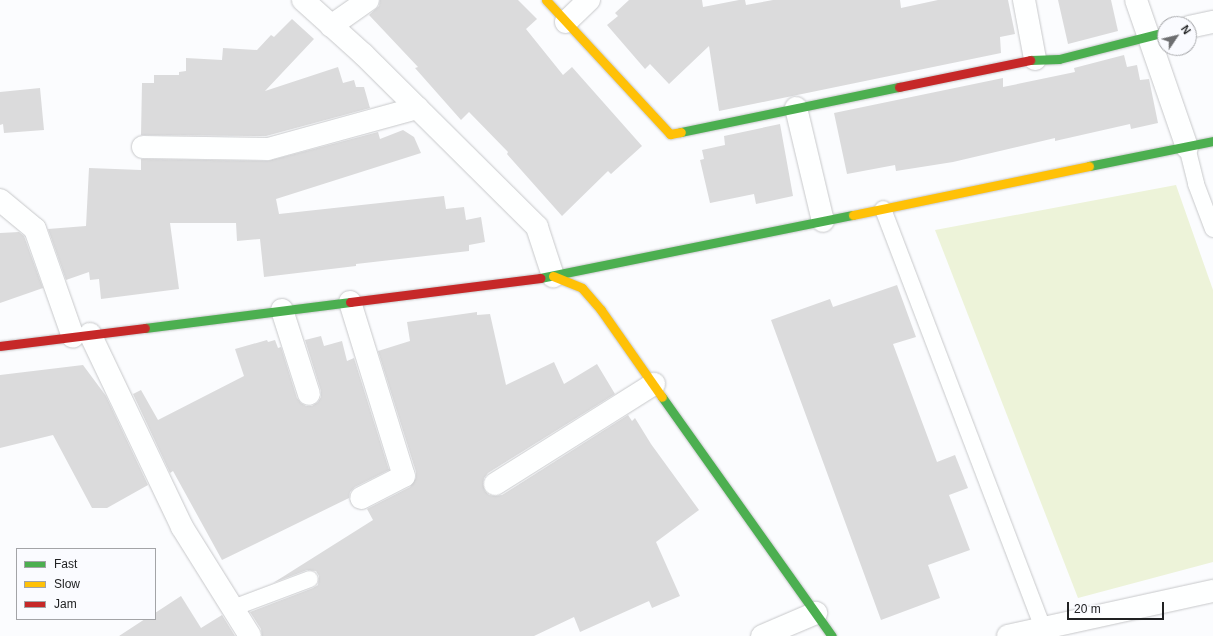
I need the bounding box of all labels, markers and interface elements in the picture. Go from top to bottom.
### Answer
north arrow [1157,16,1197,56]
text: N [1179,23,1193,36]
legend [16,548,156,620]
text: Fast [54,557,77,571]
text: Slow [54,577,80,591]
scale bar [1069,594,1166,620]
text: Jam [54,597,77,611]
text: 20 m [1074,602,1101,616]

